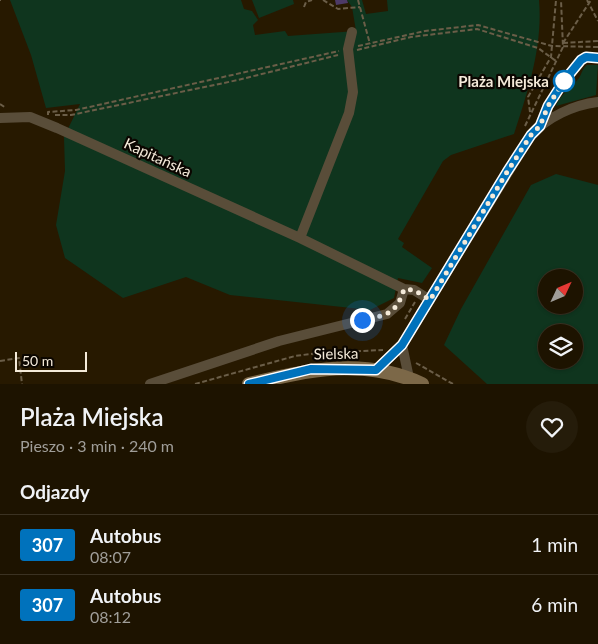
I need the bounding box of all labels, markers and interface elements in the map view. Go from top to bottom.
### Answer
marker: Plaża Miejska [553,70,575,92]
place label: Plaża Miejska [458,72,549,90]
street label: Kapitańska [122,134,194,180]
north arrow [538,269,582,314]
map controls [538,269,583,369]
your location [350,308,375,333]
button: layers [538,324,583,369]
street label: Sielska [313,344,359,362]
scale bar [15,349,88,372]
text: 50 m [22,352,53,369]
button: heart [526,401,578,453]
text: Plaża Miejska [20,402,163,431]
text: Pieszo · 3 min · 240 m [20,436,174,455]
text: Odjazdy [20,480,90,503]
text: Autobus [90,524,161,547]
text: 1 min [531,533,578,556]
text: 307 [32,534,63,556]
text: 08:07 [90,547,131,566]
text: Autobus [90,584,161,607]
text: 6 min [531,593,578,616]
text: 307 [32,594,63,616]
text: 08:12 [90,607,131,626]

